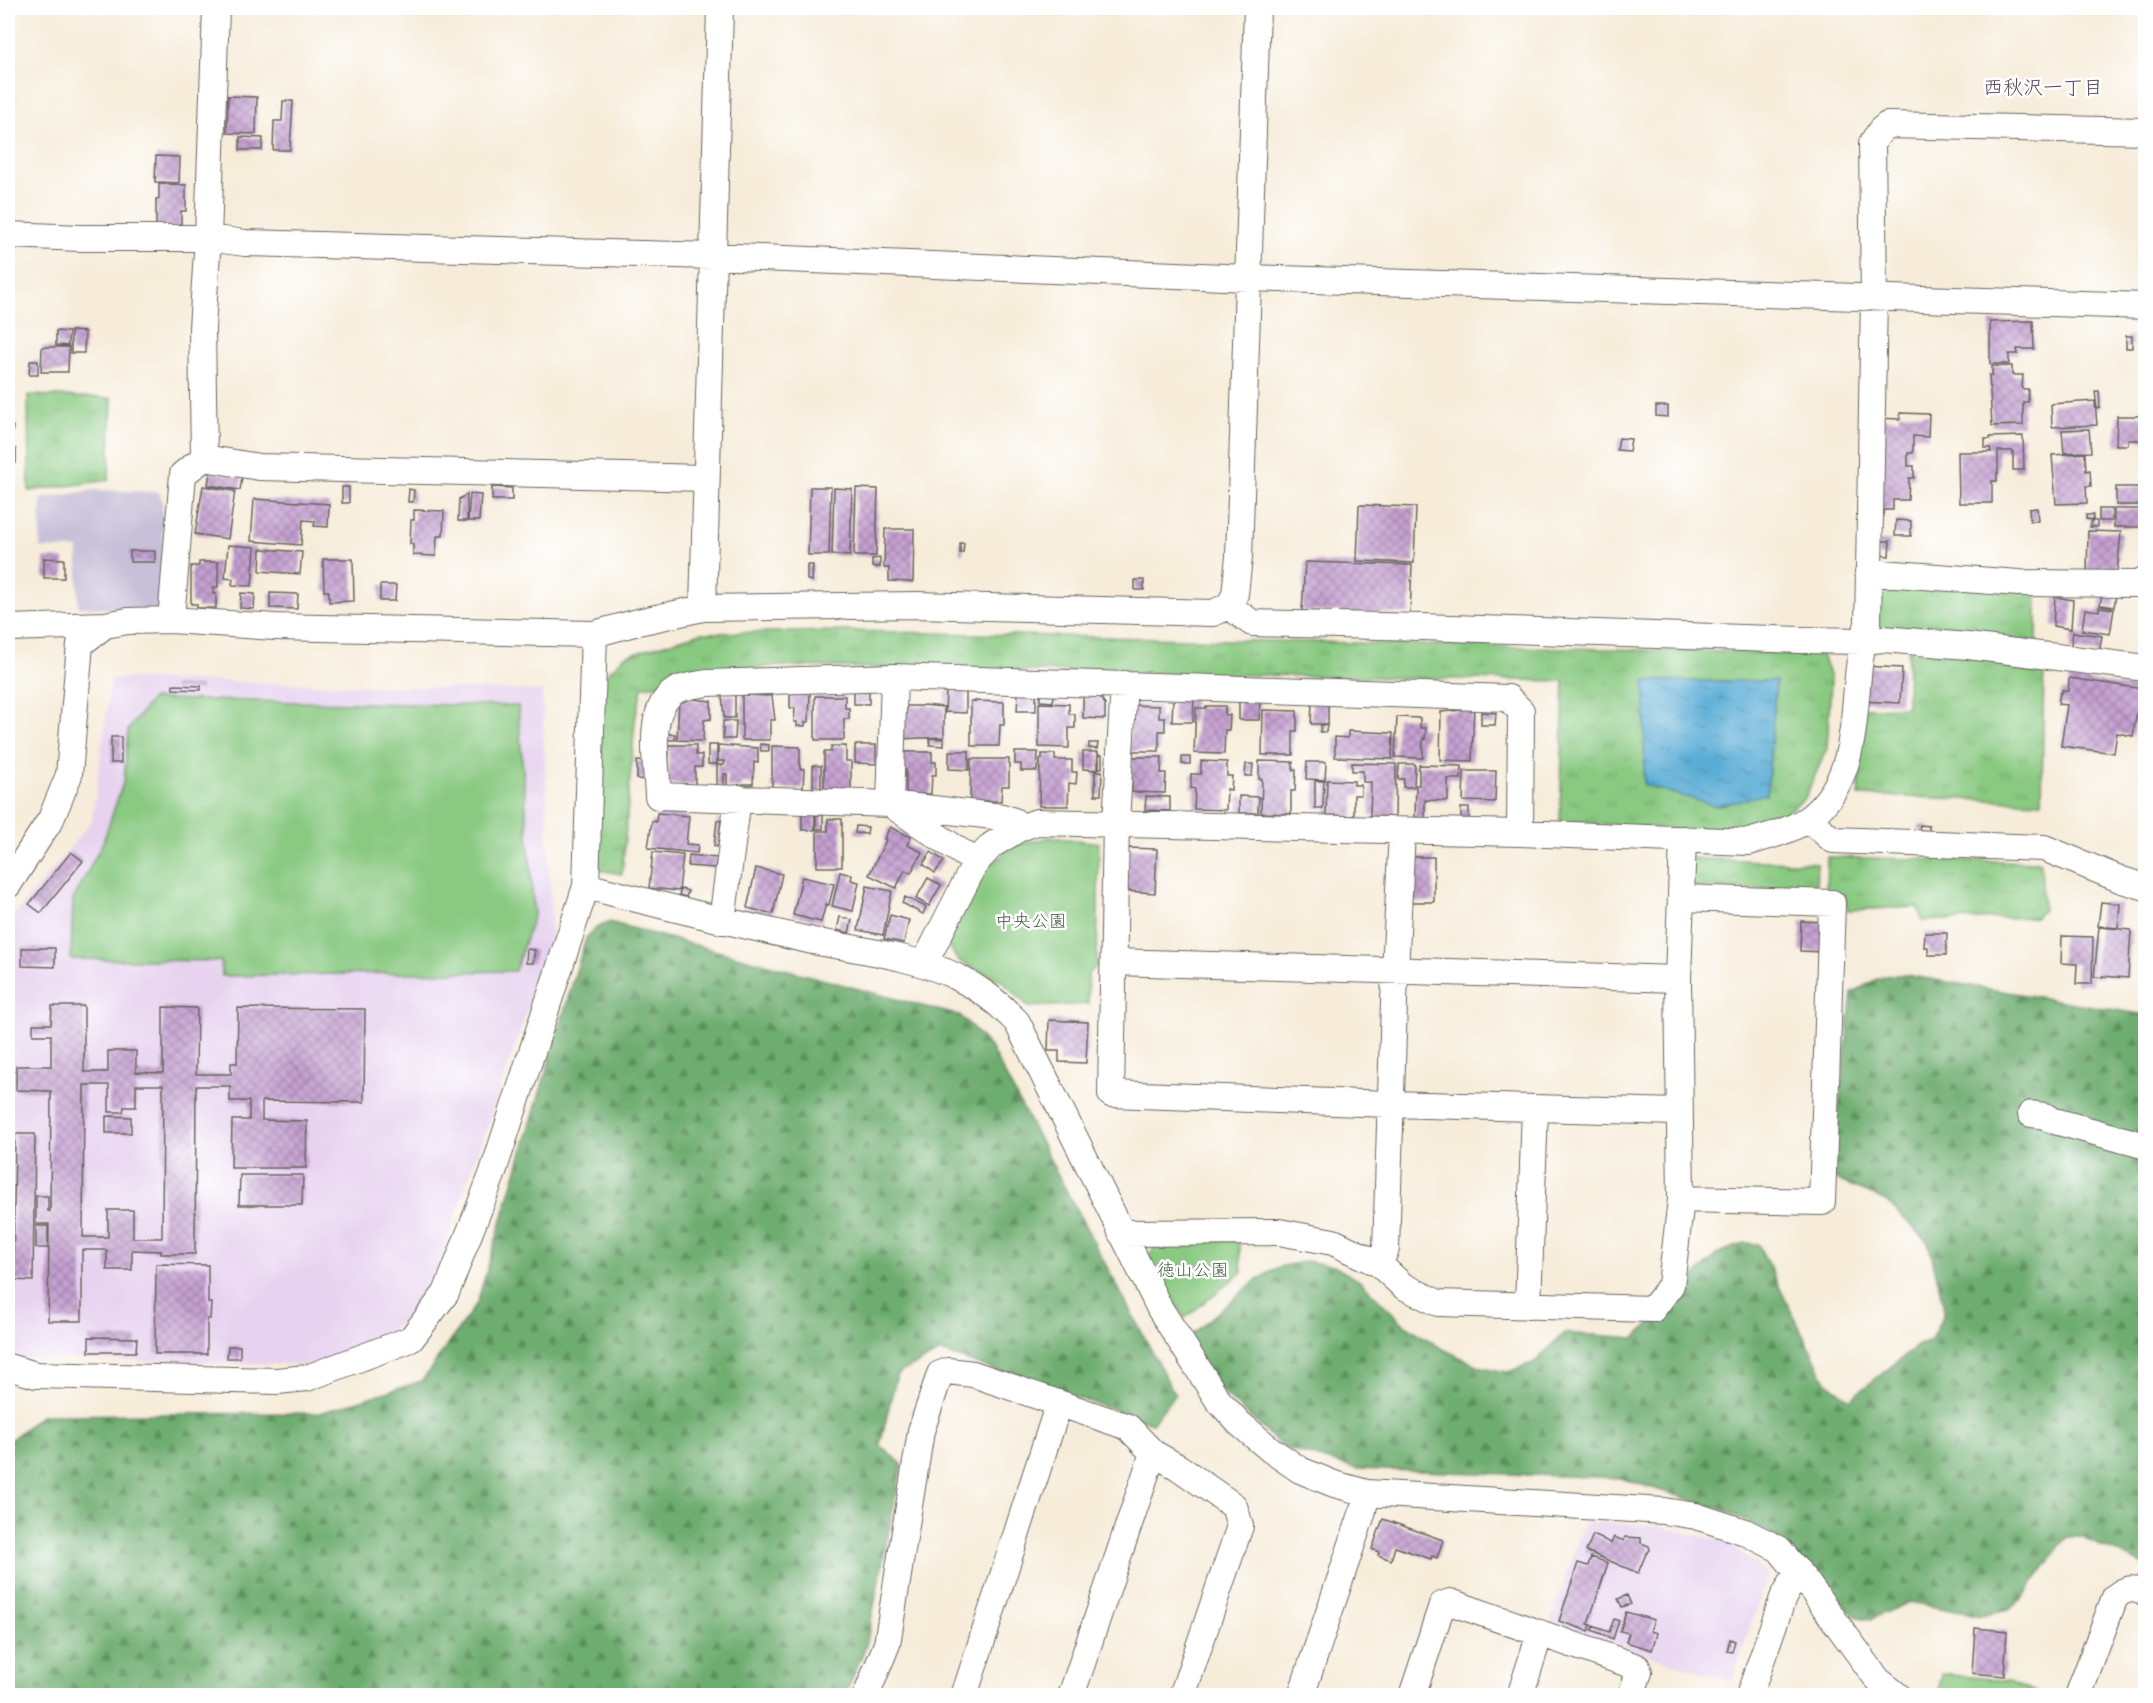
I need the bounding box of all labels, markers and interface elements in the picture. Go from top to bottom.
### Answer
district label: 西秋沢一丁目 [1983,70,2103,105]
park label: 中央公園 [995,905,1067,937]
park label: 徳山公園 [1157,1254,1229,1286]

